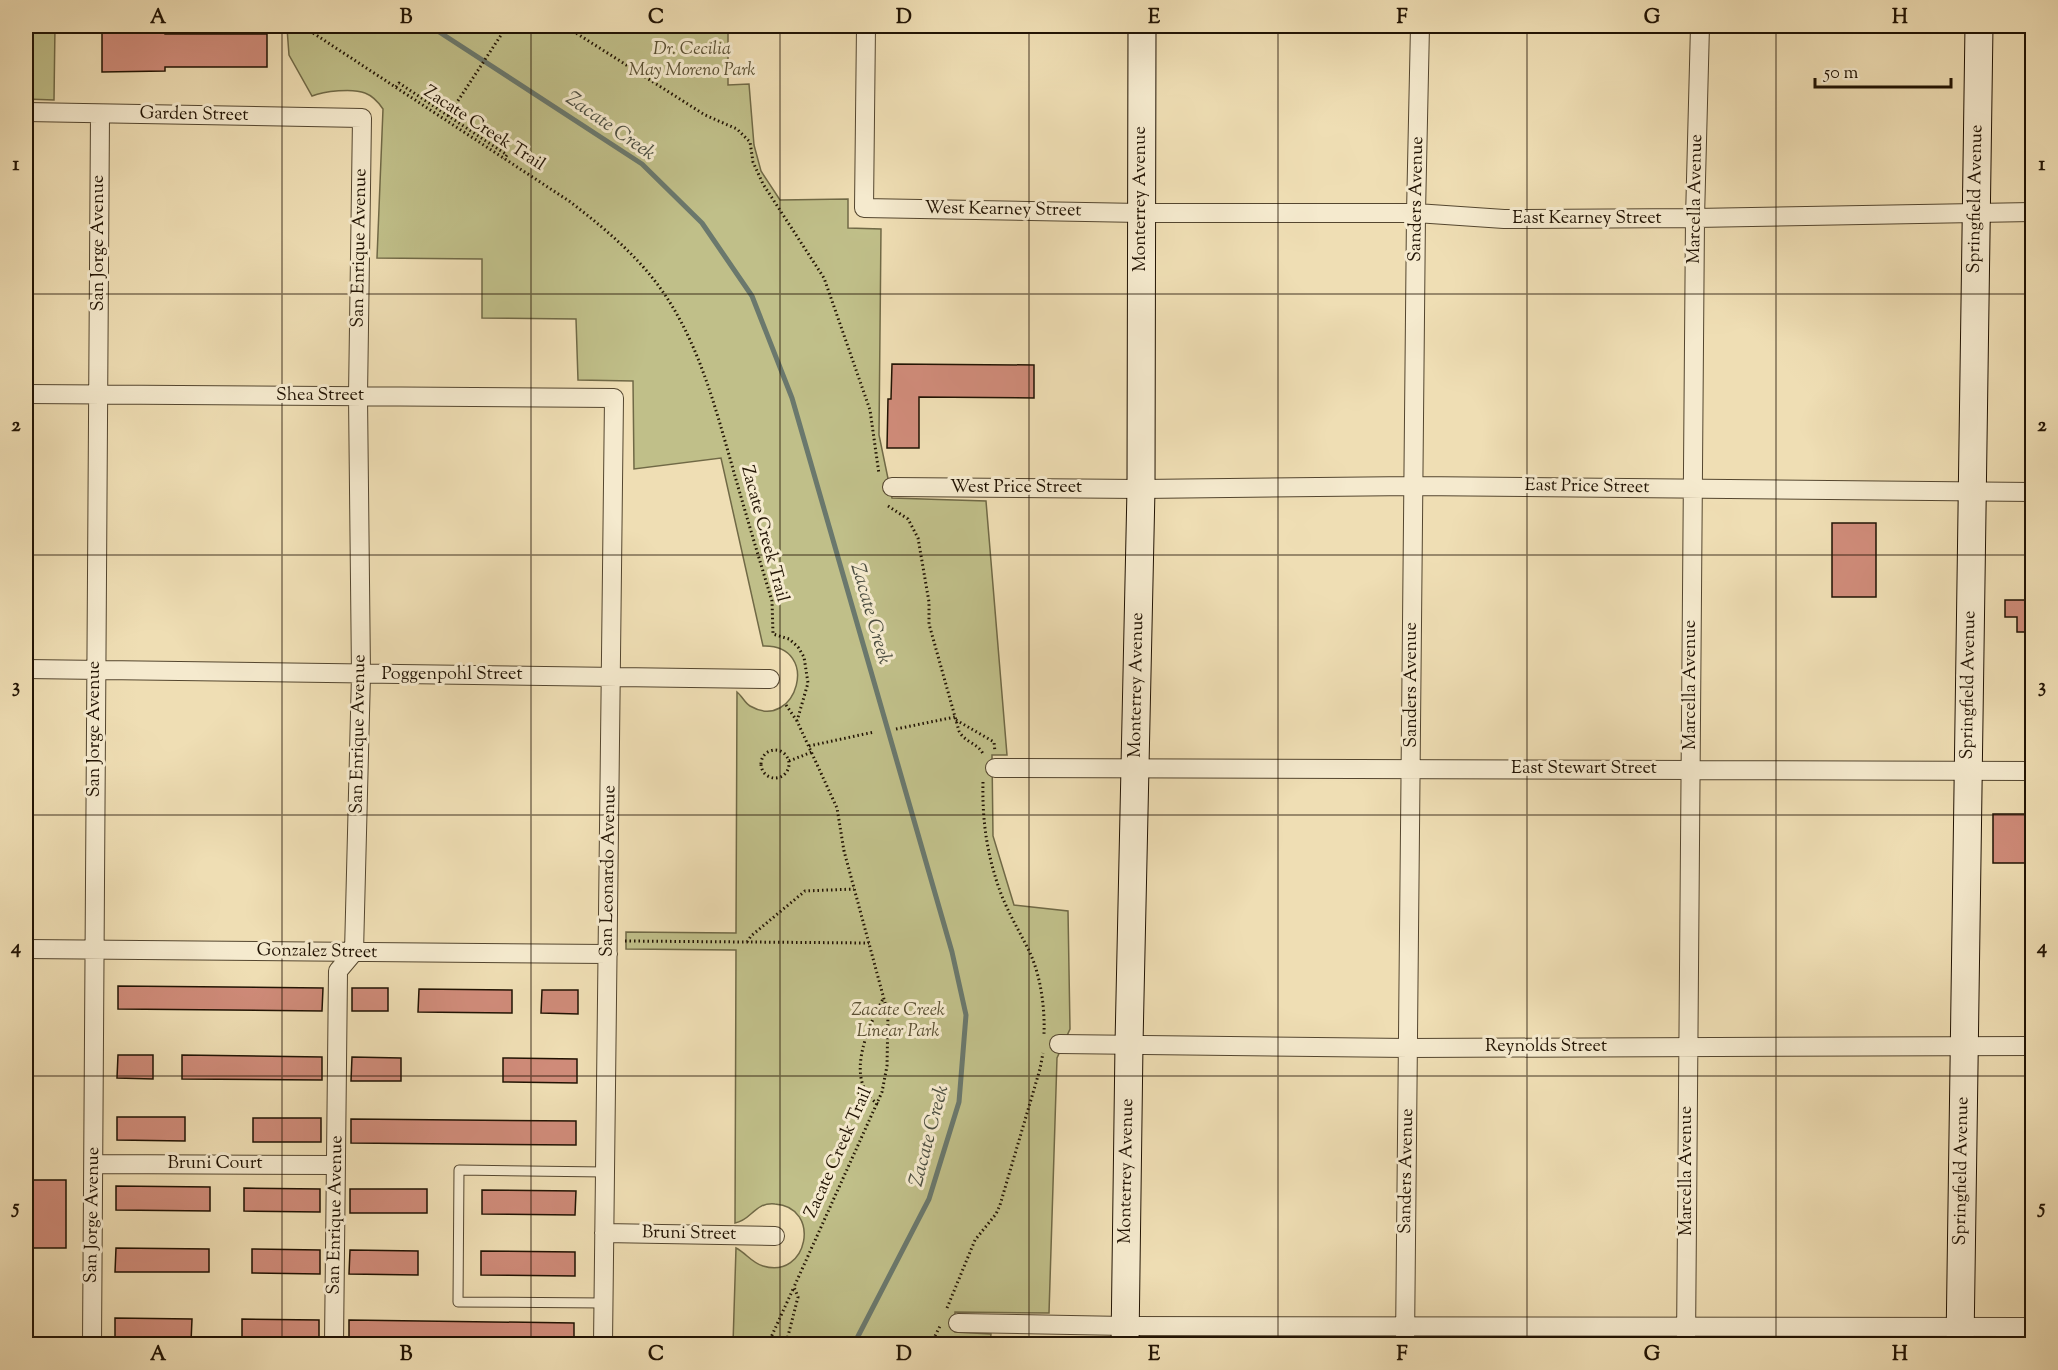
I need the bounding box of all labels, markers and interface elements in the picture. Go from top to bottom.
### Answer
text: A [150,4,167,33]
text: B [400,4,413,33]
text: C [648,4,664,33]
text: D [896,4,912,33]
text: E [1148,4,1161,33]
text: F [1396,4,1408,33]
text: G [1644,4,1661,33]
text: H [1892,4,1908,33]
park label: Dr. Cecilia May Moreno Park [628,37,756,84]
scale bar [1815,51,1952,89]
text: 50 m [1823,61,1859,87]
street label: Zacate Creek Trail [418,80,550,178]
water label: Zacate Creek [559,85,661,169]
street label: Garden Street [139,101,249,129]
street label: Springfield Avenue [1962,124,1990,274]
street label: Monterrey Avenue [1128,126,1154,272]
street label: Marcella Avenue [1682,134,1710,264]
street label: Sanders Avenue [1403,136,1431,262]
text: 1 [13,151,20,180]
text: 1 [2039,151,2046,180]
street label: San Enrique Avenue [346,168,374,328]
street label: San Jorge Avenue [86,175,112,311]
street label: West Kearney Street [924,196,1082,224]
street label: East Kearney Street [1512,206,1662,232]
street label: Shea Street [276,383,364,409]
text: 2 [11,412,21,441]
text: 2 [2037,412,2047,441]
street label: Zacate Creek Trail [733,463,795,605]
street label: East Price Street [1524,473,1650,501]
street label: West Price Street [950,475,1082,501]
water label: Zacate Creek [842,560,898,668]
street label: Springfield Avenue [1955,610,1983,760]
street label: Monterrey Avenue [1123,612,1151,758]
street label: Marcella Avenue [1678,620,1704,750]
street label: Sanders Avenue [1399,622,1425,748]
street label: San Enrique Avenue [345,654,373,814]
street label: San Jorge Avenue [82,661,108,797]
street label: Poggenpohl Street [381,662,523,688]
text: 3 [12,673,20,702]
text: 3 [2038,673,2046,702]
street label: East Stewart Street [1511,756,1657,782]
street label: San Leonardo Avenue [595,785,623,957]
text: 4 [10,934,21,963]
text: 4 [2036,934,2047,963]
street label: Gonzalez Street [256,938,378,966]
park label: Zacate Creek Linear Park [851,998,945,1045]
street label: Reynolds Street [1485,1034,1607,1060]
water label: Zacate Creek [903,1082,957,1190]
street label: Zacate Creek Trail [799,1084,879,1222]
street label: Springfield Avenue [1948,1096,1976,1246]
street label: Monterrey Avenue [1113,1098,1141,1244]
street label: Marcella Avenue [1674,1106,1700,1236]
street label: Sanders Avenue [1393,1108,1421,1234]
street label: San Enrique Avenue [322,1135,350,1295]
street label: San Jorge Avenue [79,1147,107,1283]
street label: Bruni Court [167,1151,263,1177]
text: 5 [11,1194,20,1223]
text: 5 [2037,1194,2046,1223]
street label: Bruni Street [642,1220,736,1248]
text: A [150,1341,167,1370]
text: B [400,1341,413,1370]
text: C [648,1341,664,1370]
text: D [896,1341,912,1370]
text: E [1148,1341,1161,1370]
text: F [1396,1341,1408,1370]
text: G [1644,1341,1661,1370]
text: H [1892,1341,1908,1370]

